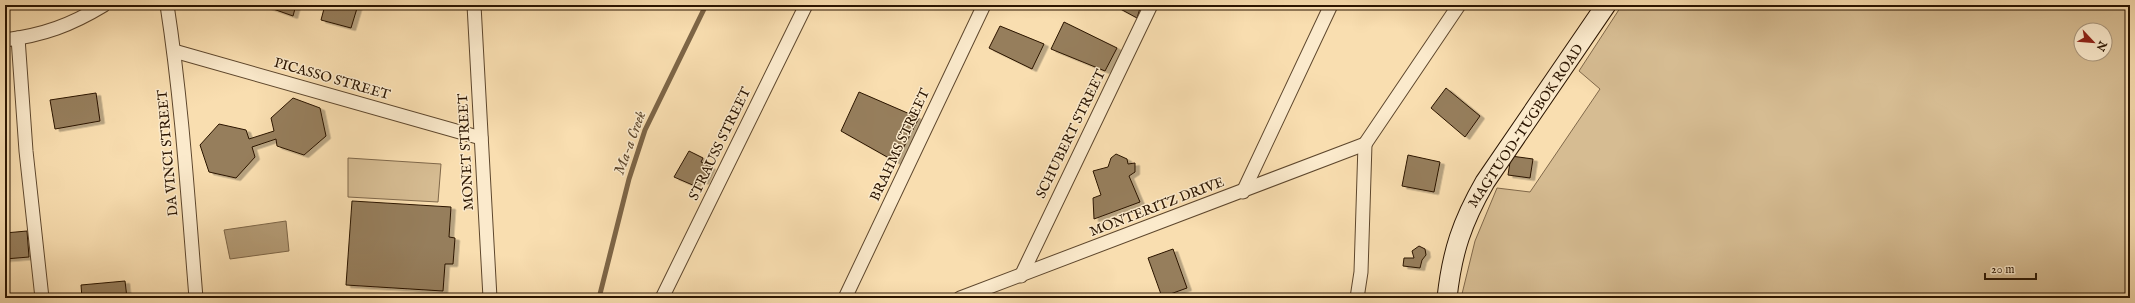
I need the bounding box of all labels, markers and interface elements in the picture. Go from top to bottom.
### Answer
north arrow [2073,22,2113,62]
text: N [2093,38,2110,54]
street label: MAGTUOD-TUGBOK ROAD [1464,41,1588,211]
street label: PICASSO STREET [272,54,393,104]
street label: SCHUBERT STREET [1032,66,1110,201]
street label: STRAUSS STREET [685,84,756,203]
street label: BRAHMS STREET [866,85,934,204]
street label: DA VINCI STREET [153,88,183,217]
street label: MONET STREET [454,92,478,211]
water label: Ma-a Creek [610,108,650,178]
street label: MONTERITZ DRIVE [1087,173,1227,241]
scale bar [1985,255,2036,281]
text: 20 m [1991,262,2014,277]

